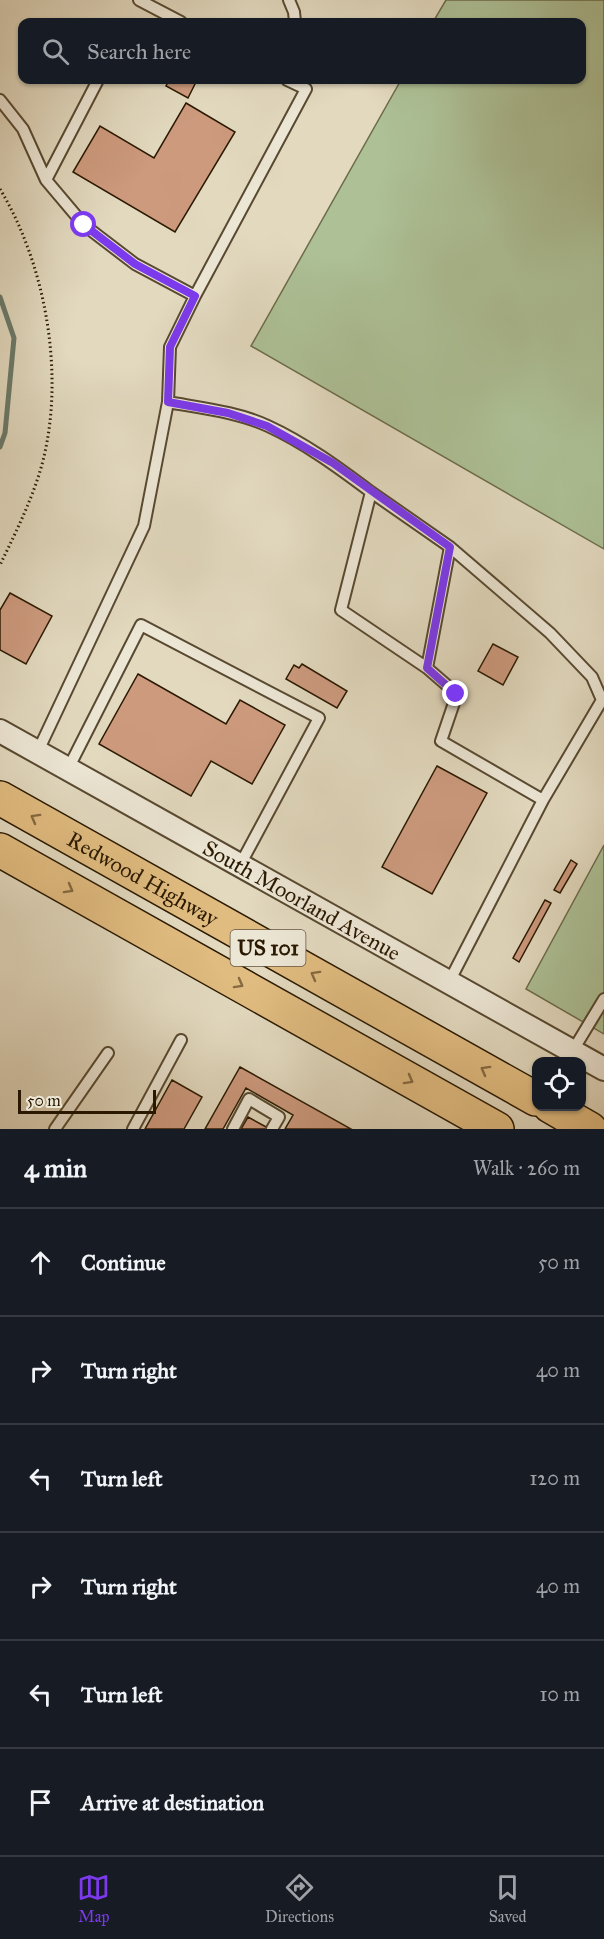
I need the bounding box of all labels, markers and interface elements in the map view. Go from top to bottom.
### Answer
search box [18,18,586,84]
icon: search [39,35,72,68]
text: Search here [87,38,191,65]
route start [70,211,96,237]
route end [442,680,468,706]
one-way arrow [31,814,42,825]
street label: Redwood Highway [62,826,224,932]
street label: South Moorland Avenue [198,834,405,967]
one-way arrow [63,882,73,893]
road number: US 101 [230,930,306,966]
one-way arrow [311,971,322,982]
one-way arrow [233,977,244,989]
map controls [532,1057,586,1111]
button: locate [532,1057,586,1111]
one-way arrow [481,1066,492,1077]
one-way arrow [403,1073,414,1084]
scale bar [18,1087,156,1114]
text: 50 m [27,1091,61,1110]
text: 4 min [24,1152,87,1184]
text: Walk · 260 m [473,1156,580,1180]
icon: ahead [24,1246,57,1279]
text: Continue [81,1249,166,1276]
text: 50 m [538,1250,580,1274]
icon: right [24,1354,57,1387]
text: Turn right [81,1357,177,1384]
text: 40 m [536,1358,580,1382]
icon: left [24,1462,57,1495]
text: Turn left [81,1465,163,1492]
text: 120 m [529,1466,580,1490]
icon: right [24,1570,57,1603]
text: Turn right [81,1573,177,1600]
text: 40 m [536,1574,580,1598]
icon: left [24,1678,57,1711]
text: Turn left [81,1681,163,1708]
text: 10 m [539,1682,580,1706]
icon: arrive [24,1786,57,1819]
text: Arrive at destination [81,1789,264,1816]
tab: Map [77,1871,110,1926]
tab: Directions [265,1871,334,1926]
tab: Saved [489,1871,527,1926]

